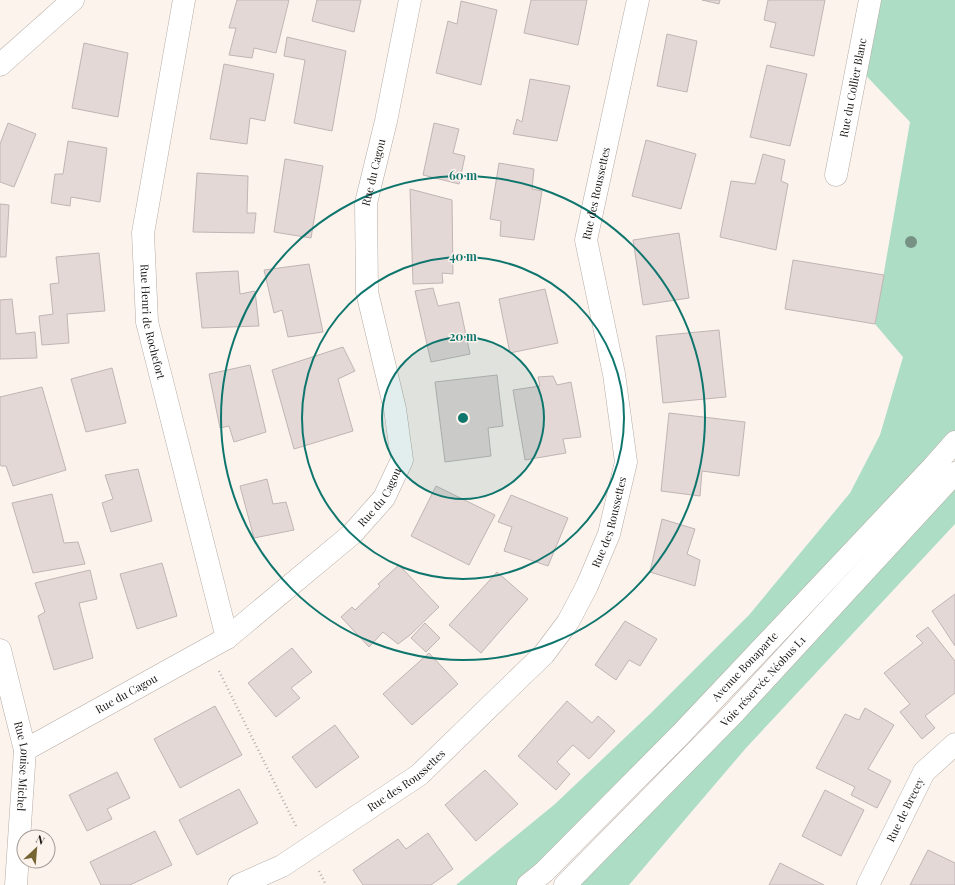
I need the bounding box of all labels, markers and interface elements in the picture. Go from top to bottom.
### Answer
street label: Rue du Collier Blanc [836,37,869,138]
street label: Rue du Cagou [358,137,389,207]
street label: Rue des Roussettes [578,145,613,241]
text: 60 m [449,167,477,183]
text: 40 m [449,248,477,264]
street label: Rue Henri de Rochefort [137,264,169,381]
text: 20 m [449,328,477,344]
centre of rings [456,411,470,425]
street label: Rue du Cagou [354,465,405,530]
street label: Rue des Roussettes [588,475,629,570]
street label: Avenue Bonaparte [707,628,781,705]
street label: Voie réservée Néobus L1 [716,632,808,730]
street label: Rue du Cagou [93,670,160,717]
street label: Rue Louise Michel [11,720,33,812]
street label: Rue des Roussettes [364,746,448,814]
street label: Rue de Brecey [883,774,927,844]
north arrow [16,829,56,869]
text: N [34,831,48,848]

